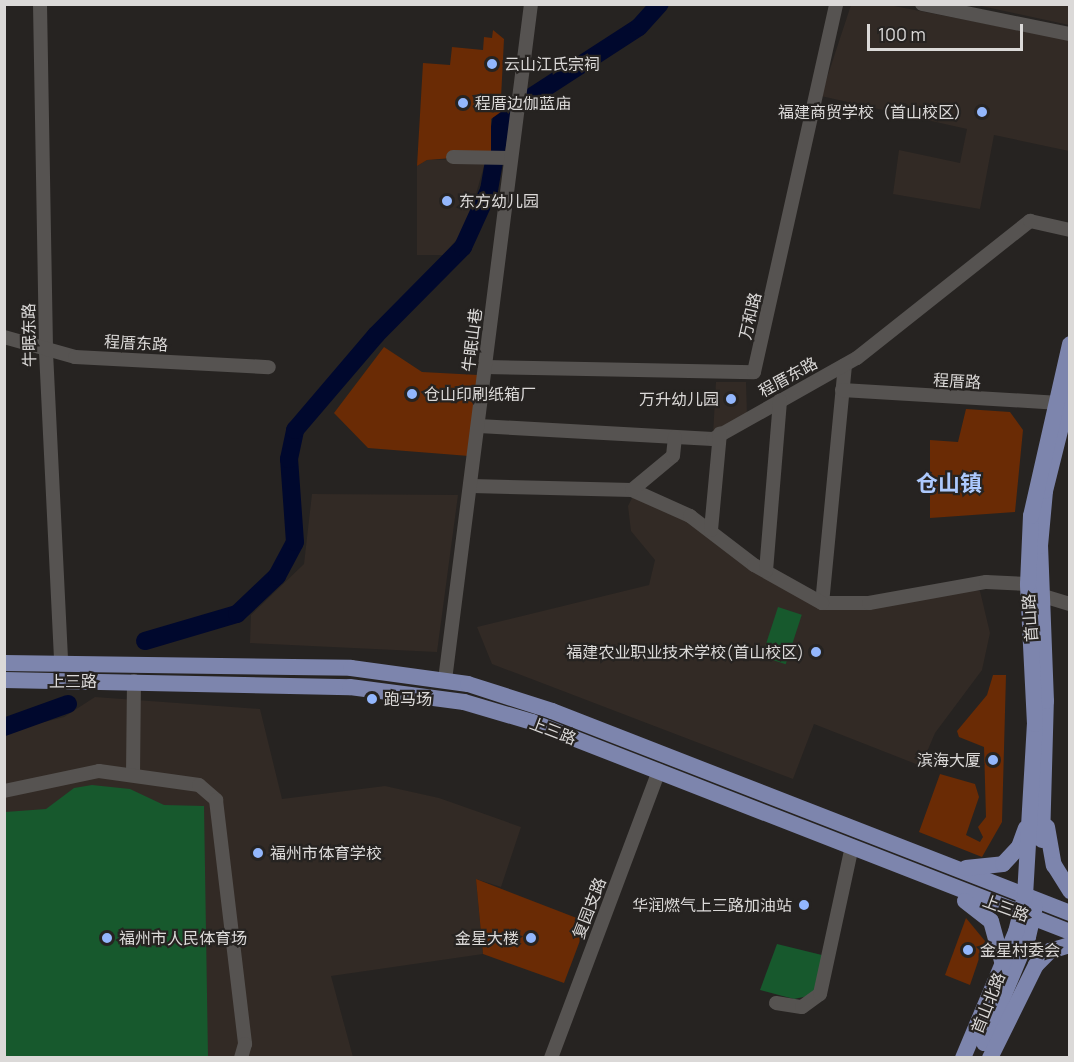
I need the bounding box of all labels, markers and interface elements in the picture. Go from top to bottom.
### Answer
scale bar [870,12,1026,50]
text: 100 m [878,22,926,46]
place label: 云山江氏宗祠 [504,54,600,74]
marker: 云山江氏宗祠 [485,57,499,71]
place label: 程厝边伽蓝庙 [475,93,571,113]
marker: 程厝边伽蓝庙 [456,96,470,110]
place label: 福建商贸学校（首山校区） [778,102,970,122]
marker: 福建商贸学校（首山校区） [975,105,989,119]
place label: 东方幼儿园 [459,191,539,211]
marker: 东方幼儿园 [440,194,454,208]
street label: 万和路 [735,290,765,342]
street label: 牛眠东路 [19,303,39,367]
street label: 牛眠山巷 [459,307,485,373]
street label: 程厝东路 [104,332,168,354]
street label: 程厝东路 [755,353,821,401]
street label: 程厝路 [933,370,981,392]
place label: 仓山印刷纸箱厂 [424,384,536,404]
marker: 仓山印刷纸箱厂 [405,387,419,401]
place label: 万升幼儿园 [639,389,719,409]
marker: 万升幼儿园 [724,392,738,406]
district label: 仓山镇 [916,471,982,497]
street label: 首山路 [1019,593,1041,643]
place label: 福建农业职业技术学校(首山校区) [566,642,804,662]
marker: 福建农业职业技术学校(首山校区) [809,645,823,659]
street label: 上三路 [49,671,97,691]
place label: 跑马场 [384,689,432,709]
marker: 跑马场 [365,692,379,706]
street label: 上三路 [527,713,579,749]
place label: 滨海大厦 [917,750,981,770]
marker: 滨海大厦 [986,753,1000,767]
place label: 福州市体育学校 [270,843,382,863]
marker: 福州市体育学校 [251,846,265,860]
street label: 复园支路 [569,875,609,941]
street label: 上三路 [980,891,1032,925]
place label: 华润燃气上三路加油站 [632,895,792,915]
marker: 华润燃气上三路加油站 [797,898,811,912]
place label: 福州市人民体育场 [119,928,247,948]
place label: 金星大楼 [455,928,519,948]
marker: 福州市人民体育场 [100,931,114,945]
marker: 金星大楼 [524,931,538,945]
place label: 金星村委会 [980,940,1060,960]
marker: 金星村委会 [961,943,975,957]
street label: 首山北路 [967,970,1009,1036]

